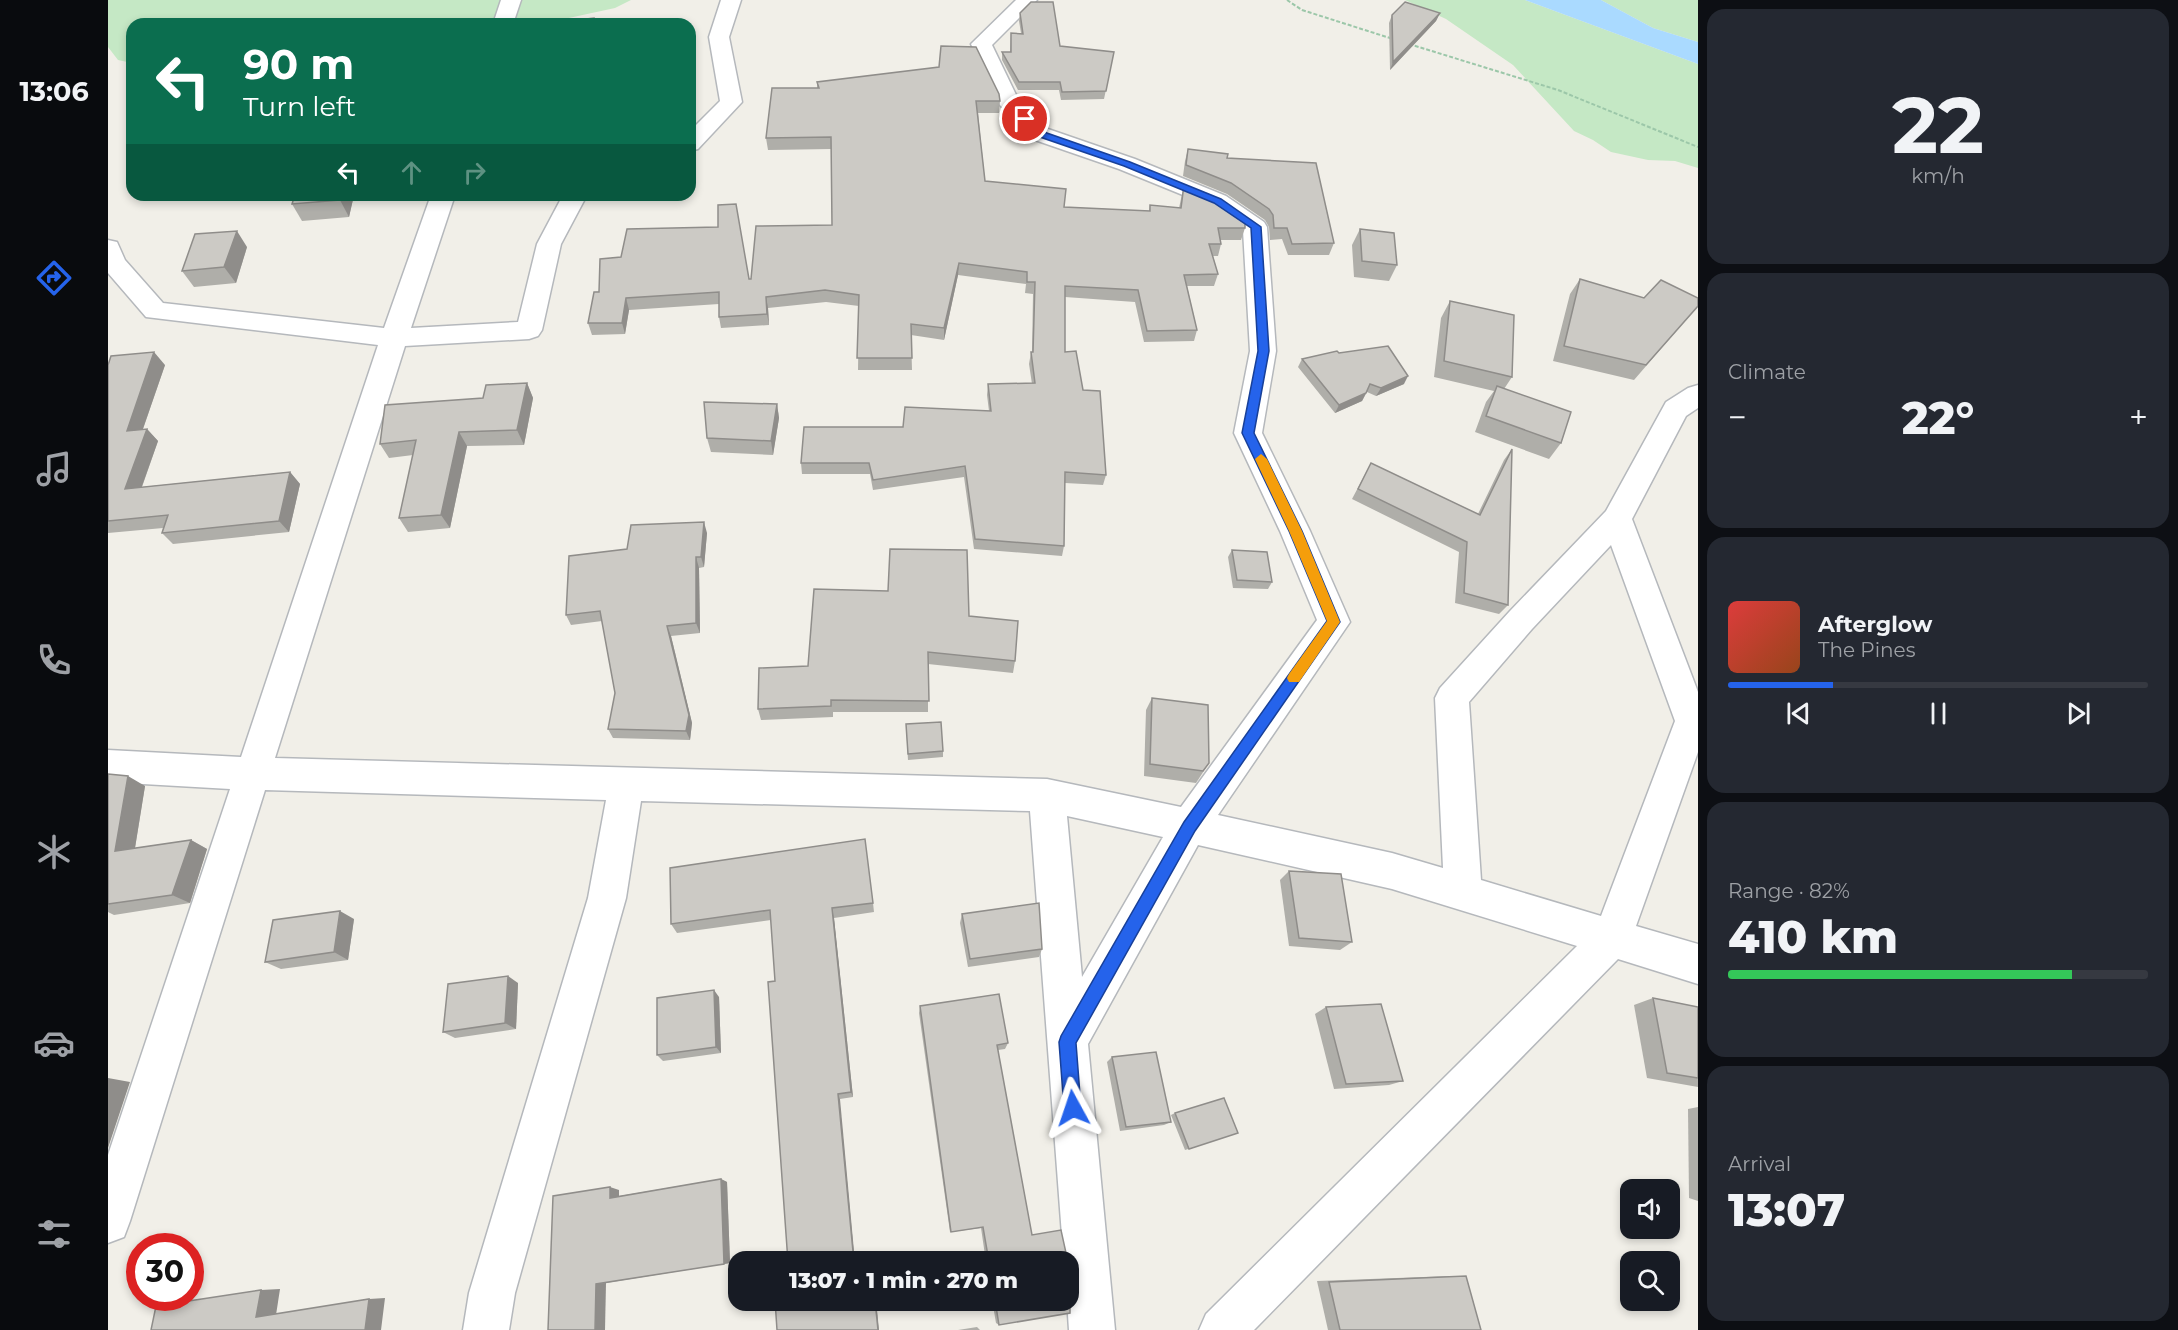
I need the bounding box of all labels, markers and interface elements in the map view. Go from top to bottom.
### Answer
text: 90 m [243,38,354,90]
icon: left [144,42,222,120]
text: 13:06 [19,75,89,108]
text: 22 [1892,77,1984,173]
text: Turn left [243,90,356,123]
pin [999,93,1050,144]
icon: arrive [1008,102,1041,135]
icon: left [332,156,365,189]
icon: ahead [395,156,428,189]
icon: right [458,156,491,189]
text: km/h [1911,164,1965,188]
icon: directions [33,257,75,299]
text: Climate [1728,360,1806,384]
text: 22° [1902,390,1974,445]
text: − [1728,397,1747,437]
text: + [2129,397,2148,437]
icon: music [33,448,75,490]
text: Afterglow [1818,611,1932,638]
text: The Pines [1818,638,1915,662]
icon: phone [33,639,75,681]
icon: previous [1782,697,1815,730]
icon: pause [1922,697,1955,730]
icon: next [2062,697,2095,730]
icon: climate [33,831,75,873]
text: Range · 82% [1728,879,1850,903]
text: 410 km [1728,909,1898,964]
icon: car [33,1022,75,1064]
position arrow [1041,1076,1105,1140]
text: Arrival [1728,1152,1791,1176]
map controls [1620,1179,1680,1311]
button: sound [1620,1179,1680,1239]
text: 13:07 [1728,1182,1845,1237]
icon: filters [33,1213,75,1255]
speed limit sign: 30 [126,1233,204,1311]
button: search [1620,1251,1680,1311]
text: 13:07 · 1 min · 270 m [789,1267,1018,1294]

